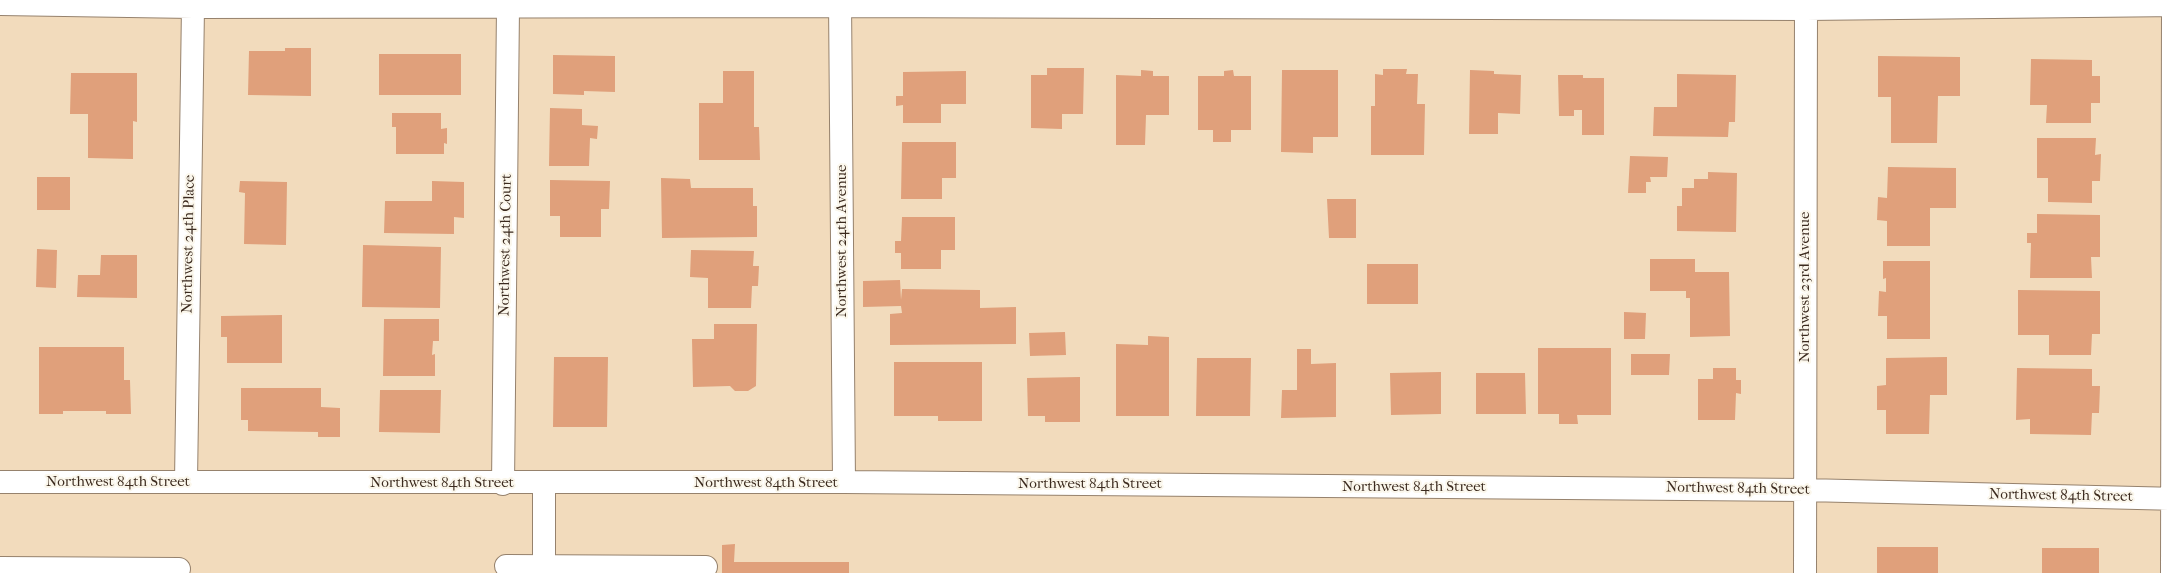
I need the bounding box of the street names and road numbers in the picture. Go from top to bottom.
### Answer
street label: Northwest 24th Avenue [833,165,851,317]
street label: Northwest 24th Court [496,174,516,316]
street label: Northwest 24th Place [179,175,199,313]
street label: Northwest 23rd Avenue [1796,212,1814,362]
street label: Northwest 84th Street [46,473,190,491]
street label: Northwest 84th Street [370,474,514,492]
street label: Northwest 84th Street [694,474,838,492]
street label: Northwest 84th Street [1018,475,1162,493]
street label: Northwest 84th Street [1342,478,1486,496]
street label: Northwest 84th Street [1666,479,1810,499]
street label: Northwest 84th Street [1989,486,2133,506]

